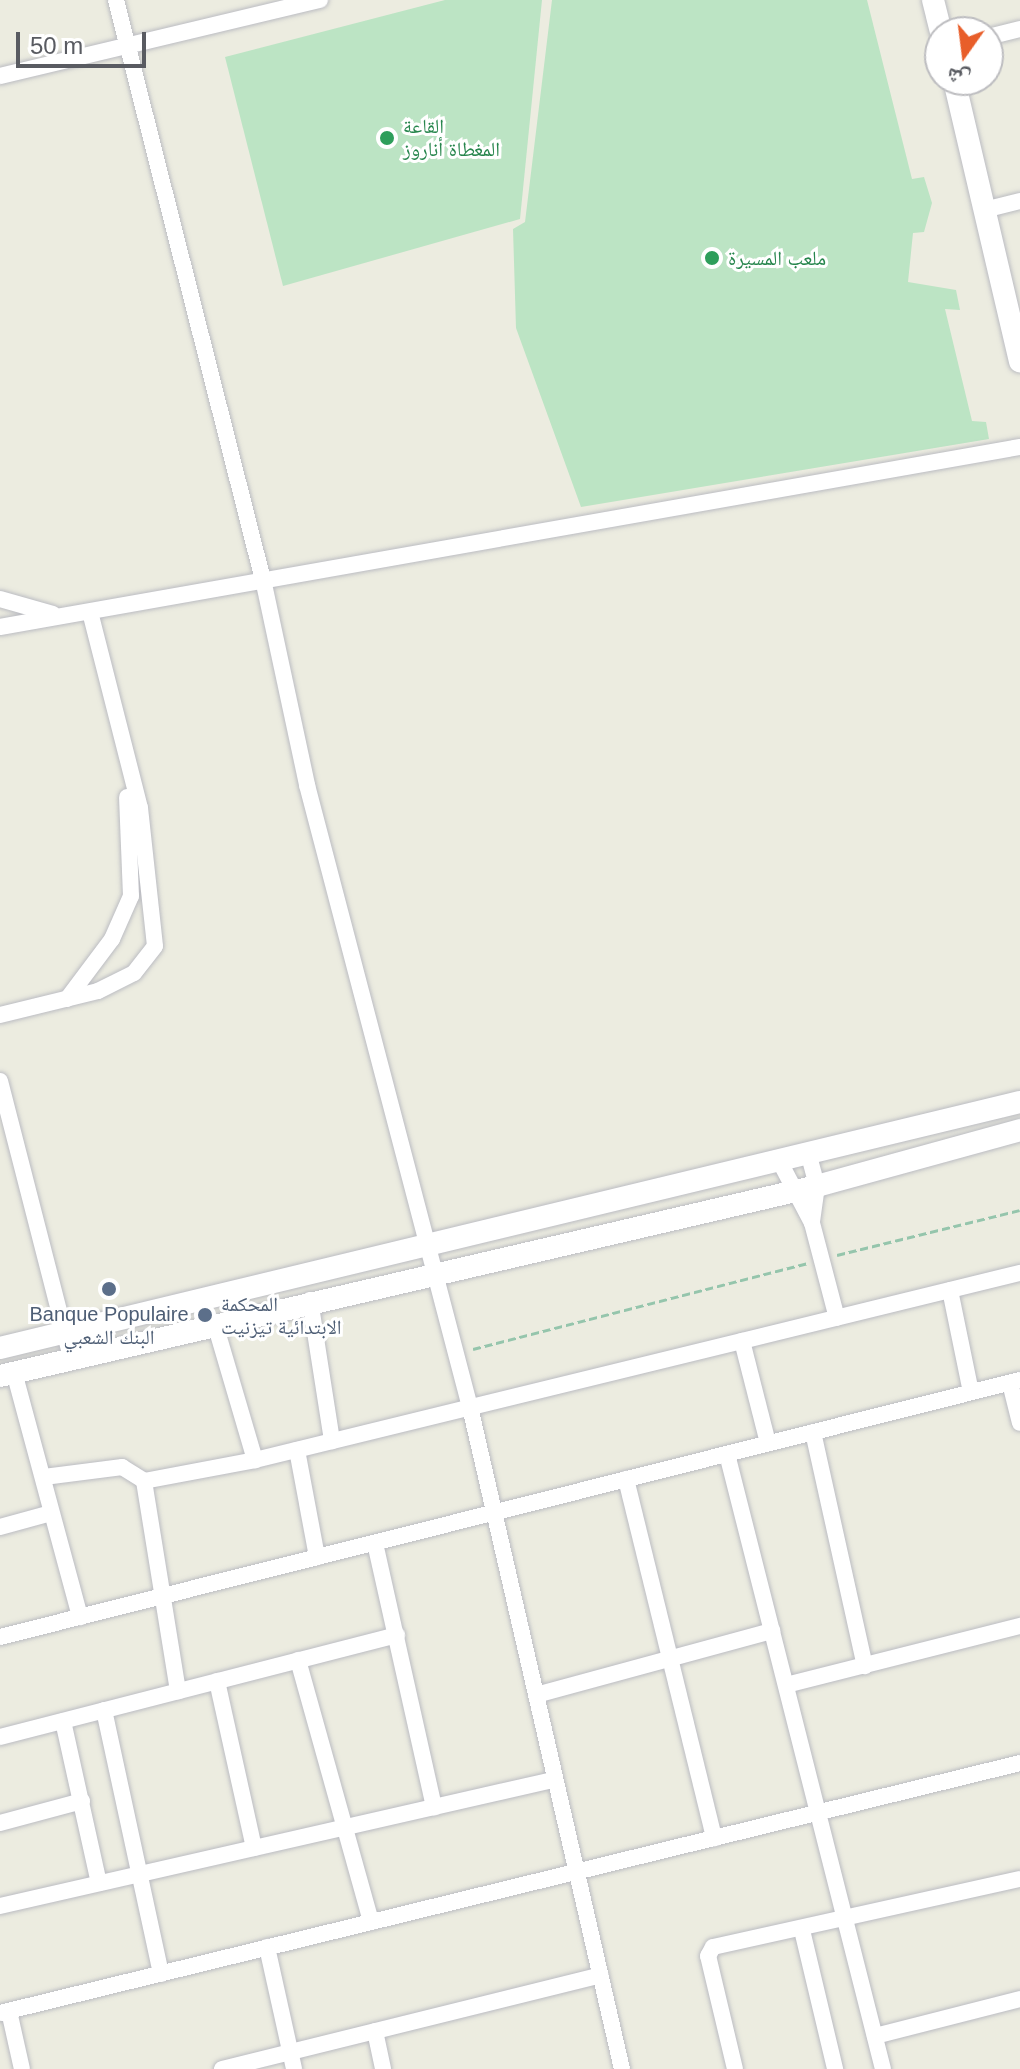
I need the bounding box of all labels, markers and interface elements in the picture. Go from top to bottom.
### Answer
scale bar [20,16,150,66]
north arrow [924,16,1004,96]
text: 50 m [30,32,83,59]
text: ش [944,63,973,93]
place label: القاعة المغطاة أناروز [403,114,500,161]
marker: القاعة المغطاة أناروز [378,129,396,147]
place label: ملعب المسيرة [728,246,826,270]
marker: ملعب المسيرة [703,249,721,267]
marker: Banque Populaire البنك الشعبي [100,1280,118,1298]
place label: المحكمة الابتدائية تيزنيت [221,1292,342,1339]
place label: Banque Populaire البنك الشعبي [29,1302,189,1349]
marker: المحكمة الابتدائية تيزنيت [196,1306,214,1324]

